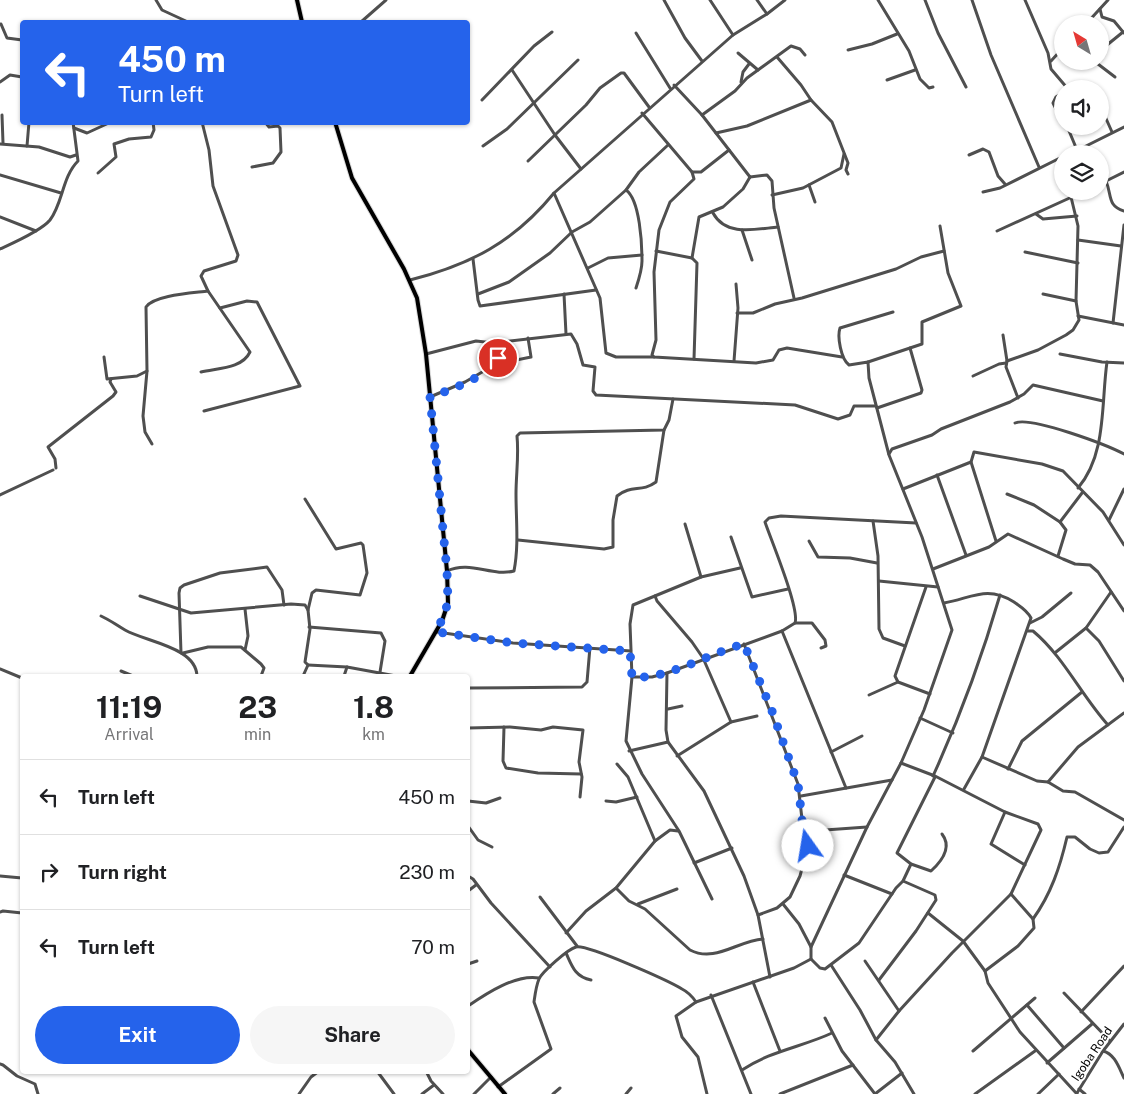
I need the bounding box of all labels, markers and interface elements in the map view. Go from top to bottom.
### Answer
north arrow [1054,15,1109,70]
map controls [1054,15,1109,200]
text: 450 m [118,39,226,80]
icon: left [35,40,100,105]
button: sound [1054,80,1109,135]
text: Turn left [118,81,204,107]
button: layers [1054,145,1109,200]
pin [477,337,519,379]
icon: arrive [484,344,512,372]
text: 11:19 [96,689,162,725]
text: 23 [238,689,277,725]
text: 1.8 [353,689,394,725]
text: Arrival [104,725,154,744]
text: min [244,725,271,744]
text: km [362,725,385,744]
icon: left [35,783,63,811]
text: Turn left [78,786,155,808]
text: 450 m [398,786,455,808]
position arrow [781,819,833,871]
icon: right [35,858,63,886]
text: Turn right [78,861,167,883]
text: 230 m [399,861,455,883]
icon: left [35,933,63,961]
text: Turn left [78,936,155,958]
text: 70 m [411,936,455,958]
button: Exit [35,1006,240,1064]
button: Share [250,1006,455,1064]
street label: Igoba Road [1069,1024,1115,1084]

